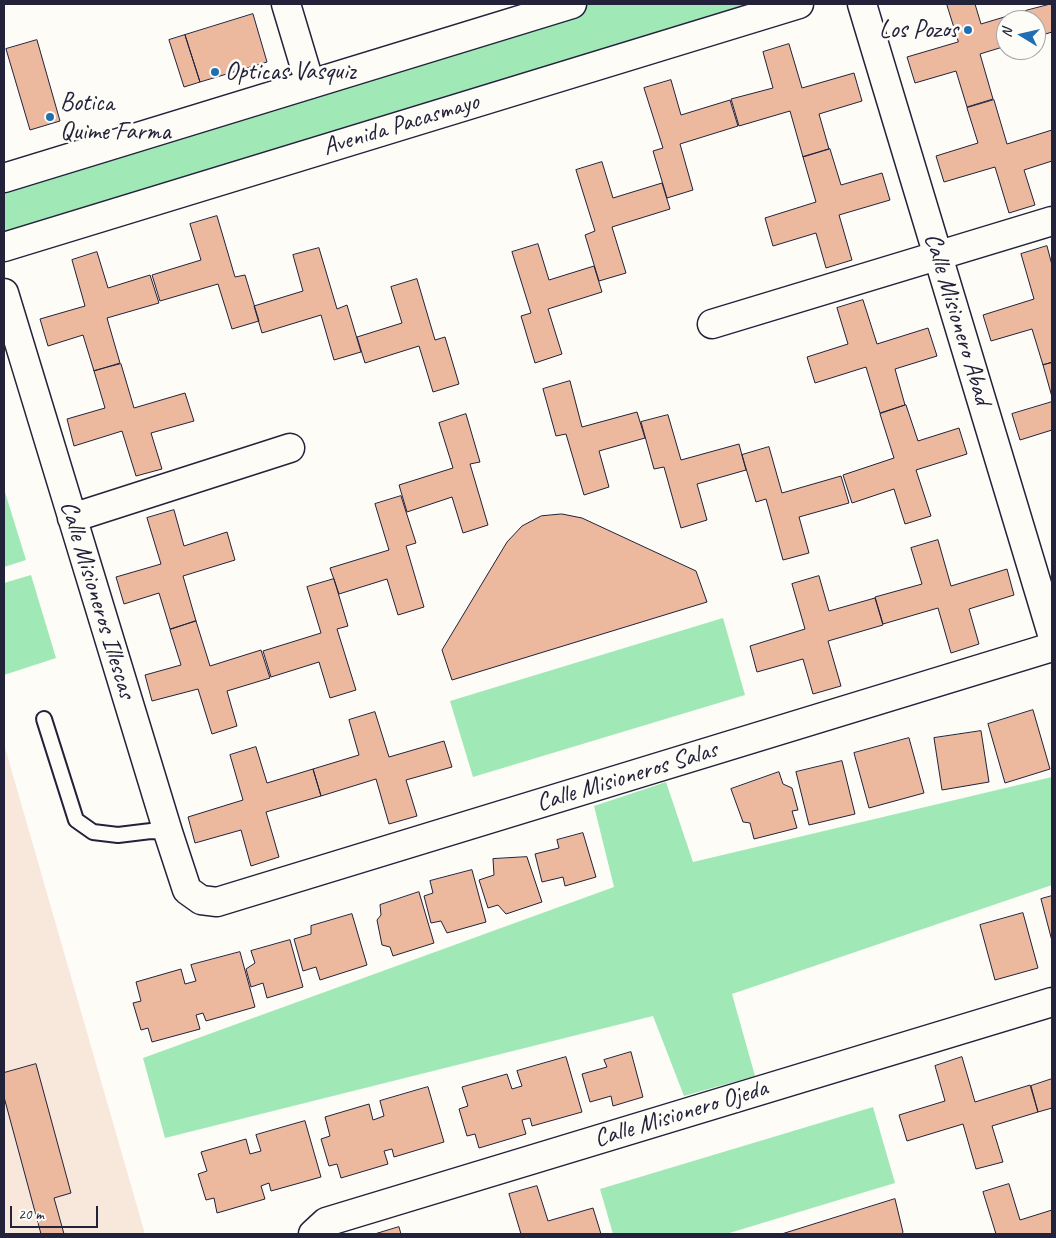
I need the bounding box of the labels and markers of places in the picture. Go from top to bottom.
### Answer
place label: Los Pozos [879,15,958,45]
marker: Los Pozos [962,24,974,36]
place label: Opticas Vasquiz [225,57,356,87]
marker: Opticas Vasquiz [209,66,221,78]
place label: Botica Quime Farma [60,88,170,147]
marker: Botica Quime Farma [44,111,56,123]

